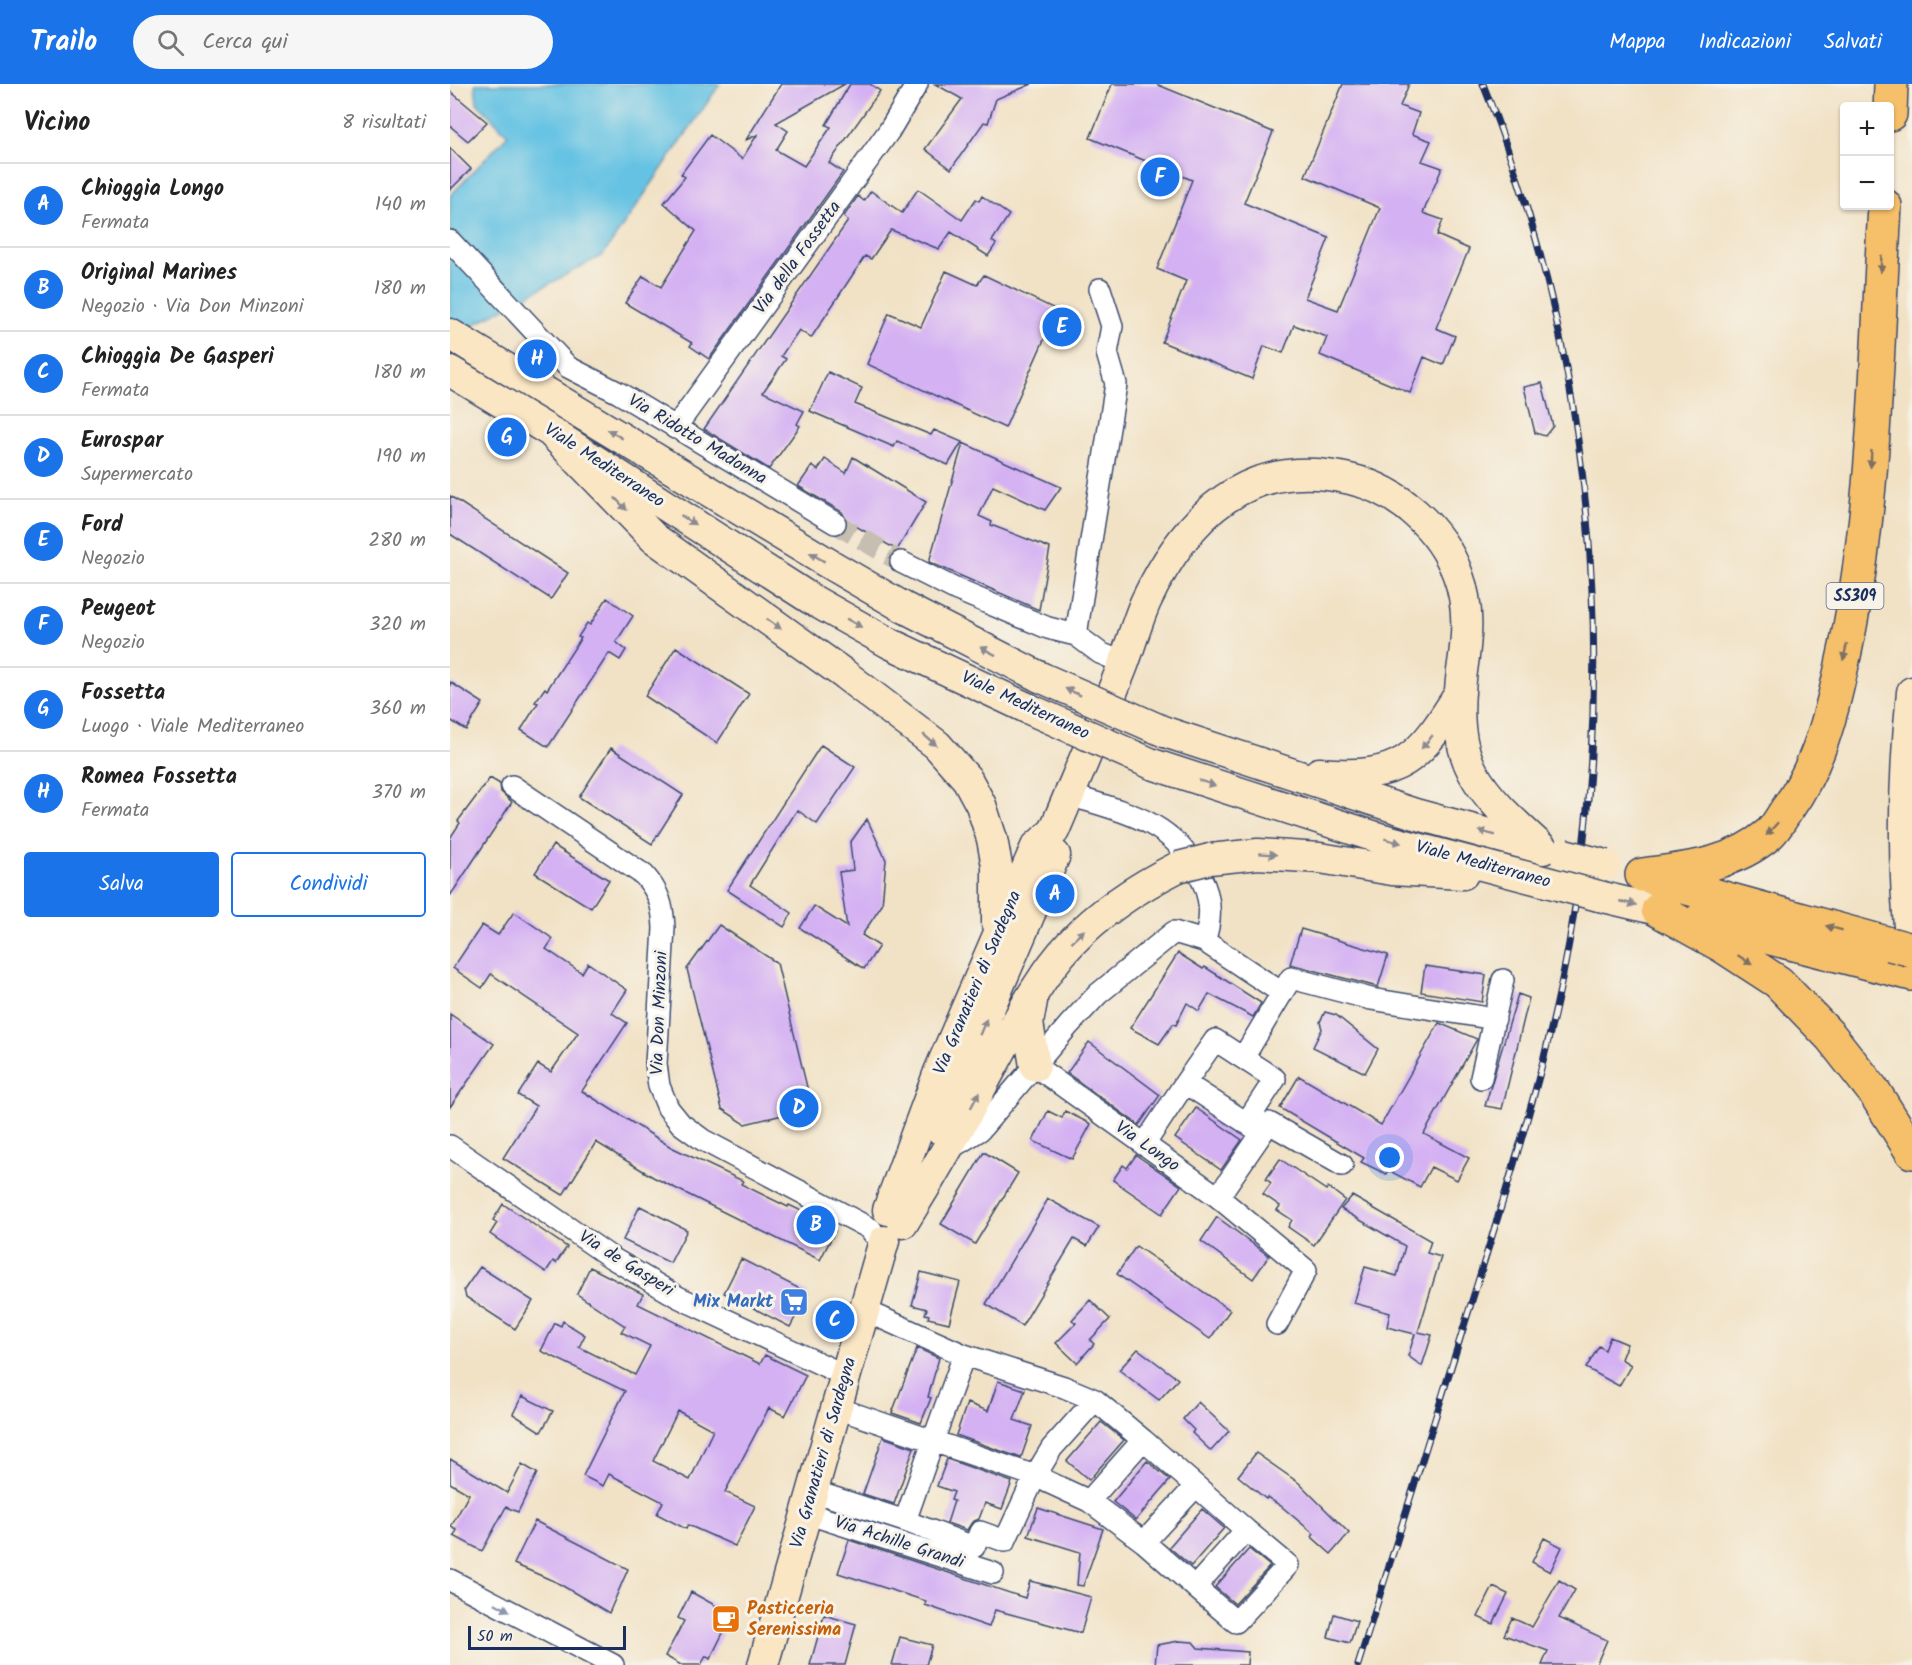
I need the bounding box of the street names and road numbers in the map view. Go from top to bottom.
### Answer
street label: Via della Fossetta [747,195,849,321]
street label: Via Ridotto Madonna [622,387,772,493]
street label: Viale Mediterraneo [538,416,670,516]
road number: SS309 [1826,583,1884,609]
street label: Viale Mediterraneo [956,664,1094,748]
street label: Viale Mediterraneo [1412,833,1554,897]
street label: Via Granatieri di Sardegna [926,886,1030,1080]
street label: Via Don Minzoni [643,950,677,1076]
street label: Via Longo [1108,1114,1186,1180]
street label: Via de Gasperi [573,1223,680,1305]
street label: Via Granatieri di Sardegna [783,1354,865,1552]
street label: Via Achille Grandi [830,1508,968,1578]

